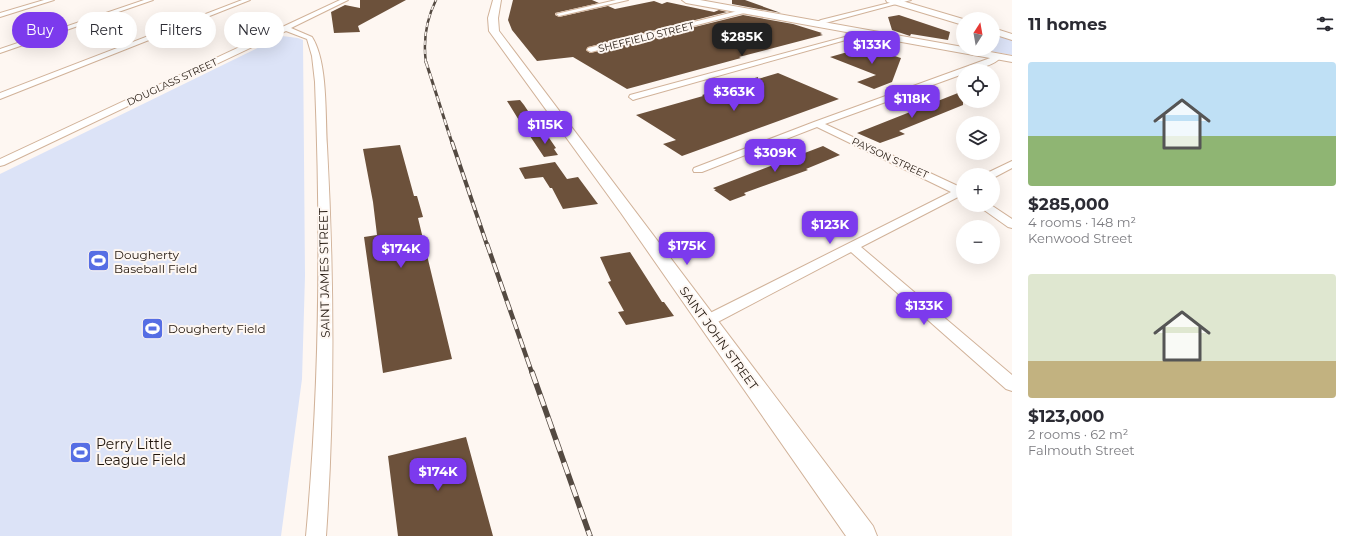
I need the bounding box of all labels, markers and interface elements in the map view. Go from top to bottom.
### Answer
chip: Buy [12,12,68,48]
chip: Rent [76,12,137,48]
chip: Filters [145,12,216,48]
chip: New [224,12,284,48]
north arrow [956,12,1000,56]
map controls [956,12,1000,264]
icon: filters [1314,13,1336,35]
text: 11 homes [1028,14,1107,34]
street label: SHEFFIELD STREET [597,19,695,55]
pin: $285K [714,23,770,57]
text: $285K [721,28,763,44]
pin: $133K [844,31,900,65]
text: $133K [853,36,891,52]
street label: DOUGLASS STREET [125,55,220,109]
button: locate [956,64,1000,108]
pin: $363K [706,78,762,112]
text: $363K [713,83,755,99]
pin: $118K [884,85,940,119]
icon: home [1146,88,1218,160]
text: $118K [894,90,930,106]
pin: $115K [517,111,573,145]
text: $115K [527,116,563,132]
button: layers [956,116,1000,160]
street label: PAYSON STREET [850,135,931,182]
pin: $309K [747,139,803,173]
text: $309K [754,144,796,160]
button: + [956,168,1000,212]
text: $285,000 [1028,194,1109,214]
street label: SAINT JAMES STREET [315,208,333,338]
pin: $123K [802,211,858,245]
text: 4 rooms · 148 m² [1028,214,1136,230]
text: $123K [811,216,849,232]
button: − [956,220,1000,264]
text: Kenwood Street [1028,230,1133,246]
pin: $175K [659,232,715,266]
pin: $174K [373,235,429,269]
text: $175K [668,237,706,253]
text: $174K [381,240,421,256]
place label: Dougherty Baseball Field [114,247,197,276]
sports icon: Dougherty Baseball Field [86,248,112,274]
street label: SAINT JOHN STREET [677,283,762,393]
pin: $133K [896,292,952,326]
text: $133K [905,297,943,313]
icon: home [1146,300,1218,372]
sports icon: Dougherty Field [139,315,165,341]
place label: Dougherty Field [168,321,266,336]
text: $123,000 [1028,406,1104,426]
text: 2 rooms · 62 m² [1028,426,1128,442]
place label: Perry Little League Field [96,435,186,469]
sports icon: Perry Little League Field [68,439,94,465]
text: Falmouth Street [1028,442,1135,458]
pin: $174K [410,458,466,492]
text: $174K [418,463,458,479]

